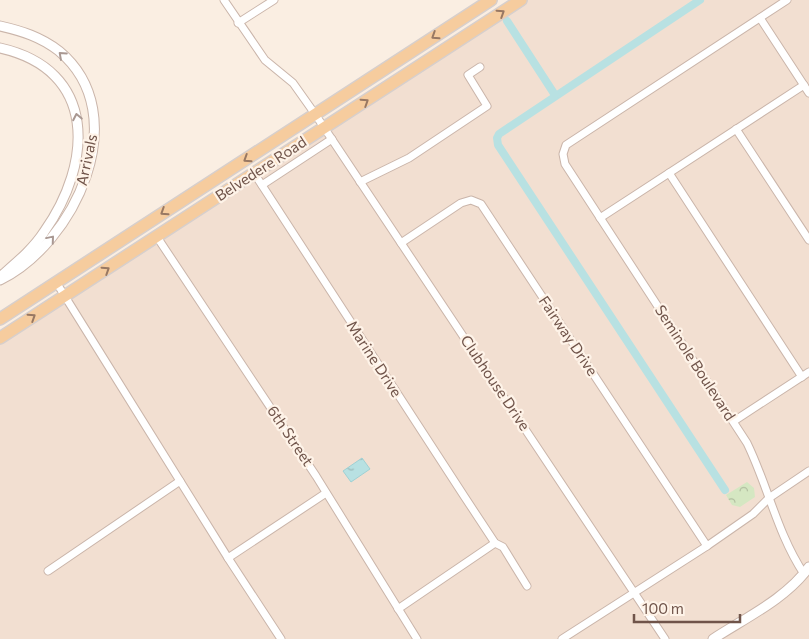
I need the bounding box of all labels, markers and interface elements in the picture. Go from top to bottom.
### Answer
one-way arrow [496,10,505,19]
one-way arrow [432,30,441,39]
one-way arrow [59,52,68,61]
one-way arrow [360,98,369,108]
one-way arrow [72,112,82,121]
street label: Arrivals [72,132,100,187]
street label: Belvedere Road [212,132,309,204]
one-way arrow [243,152,252,162]
one-way arrow [160,206,170,215]
one-way arrow [45,235,54,244]
one-way arrow [100,267,109,276]
street label: Fairway Drive [536,292,602,379]
street label: Seminole Boulevard [652,301,740,424]
one-way arrow [27,314,36,324]
street label: Marine Drive [343,317,406,400]
street label: Clubhouse Drive [457,331,534,434]
street label: 6th Street [264,402,318,469]
scale bar [634,592,740,624]
text: 100 m [642,599,684,617]

